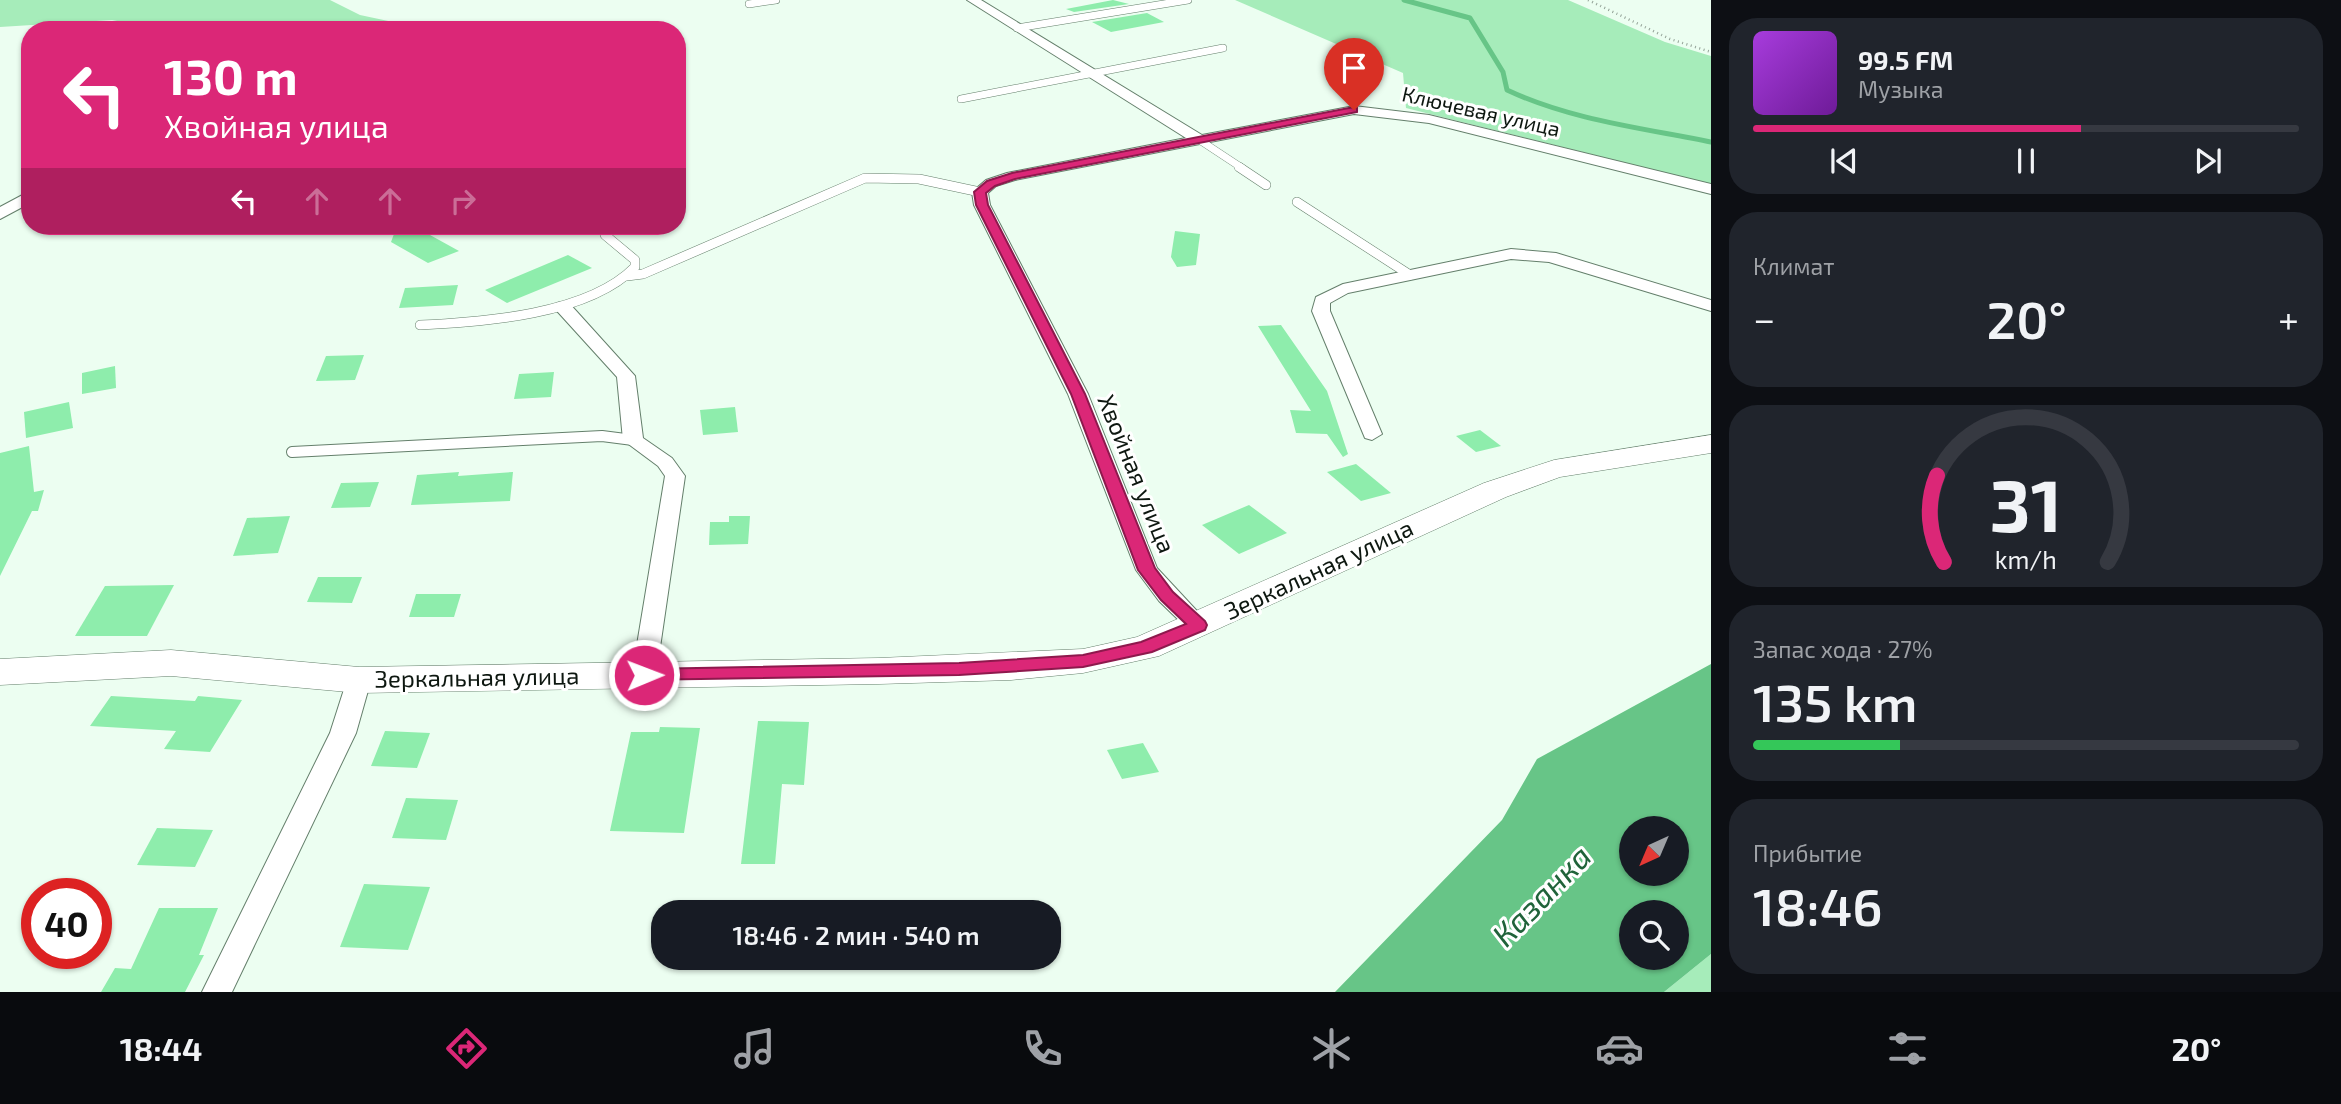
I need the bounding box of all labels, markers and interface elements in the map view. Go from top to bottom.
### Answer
pin [1324,38,1384,110]
text: 99.5 FM [1858,44,1953,75]
text: 130 m [164,46,298,105]
icon: left [49,49,140,140]
icon: arrive [1335,49,1373,87]
text: Музыка [1858,75,1943,103]
street label: Ключевая улица [1400,80,1563,142]
text: Хвойная улица [164,106,389,144]
icon: previous [1825,142,1863,180]
icon: pause [2007,142,2045,180]
icon: next [2189,142,2227,180]
icon: left [225,182,263,220]
icon: ahead [298,182,336,220]
icon: ahead [371,182,409,220]
icon: right [444,182,482,220]
text: Климат [1753,252,1834,280]
text: 20° [1986,287,2067,349]
text: − [1753,295,1775,341]
text: + [2278,295,2299,341]
street label: Хвойная улица [1091,390,1182,557]
text: 31 [1990,459,2062,547]
street label: Зеркальная улица [1219,512,1418,626]
text: km/h [1995,544,2057,574]
text: Запас хода · 27% [1753,635,1933,663]
position arrow [607,638,681,712]
street label: Зеркальная улица [374,660,580,694]
text: 135 km [1753,670,1917,732]
north arrow [1619,816,1689,886]
map controls [1619,816,1689,970]
water label: Казанка [1483,836,1598,953]
text: Прибытие [1753,839,1862,867]
text: 18:46 [1753,874,1883,936]
speed limit sign: 40 [21,878,112,969]
button: search [1619,900,1689,970]
text: 18:46 · 2 мин · 540 m [732,919,980,950]
icon: directions [442,1024,491,1073]
icon: music [730,1024,779,1073]
icon: phone [1018,1024,1067,1073]
icon: climate [1307,1024,1356,1073]
icon: car [1595,1024,1644,1073]
icon: filters [1883,1024,1932,1073]
text: 18:44 [120,1029,202,1067]
text: 20° [2171,1029,2221,1067]

